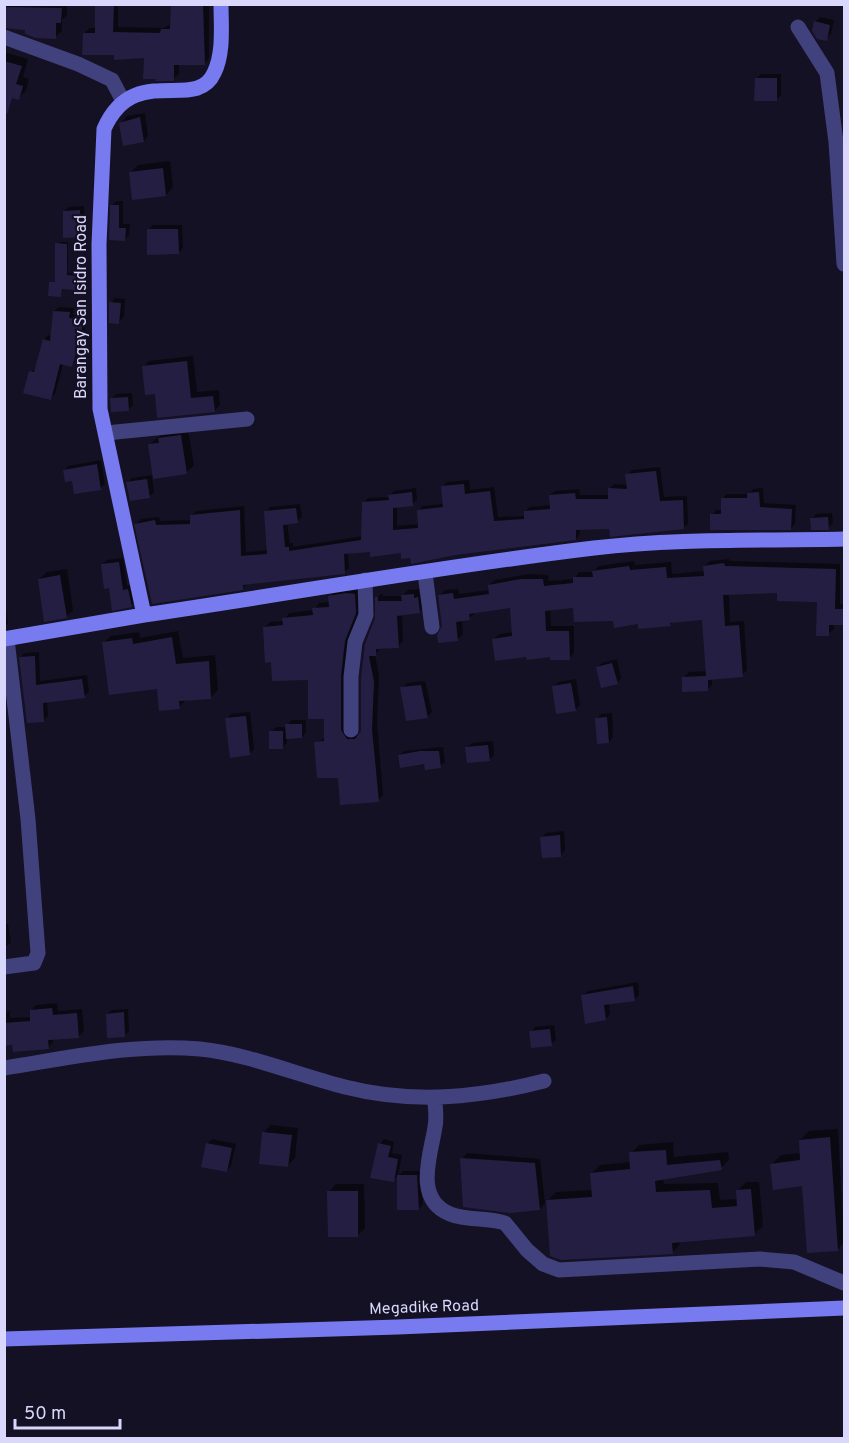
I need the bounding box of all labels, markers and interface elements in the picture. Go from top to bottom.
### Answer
street label: Barangay San Isidro Road [72,215,92,399]
street label: Megadike Road [369,1296,479,1320]
scale bar [15,1392,120,1430]
text: 50 m [24,1403,66,1426]

